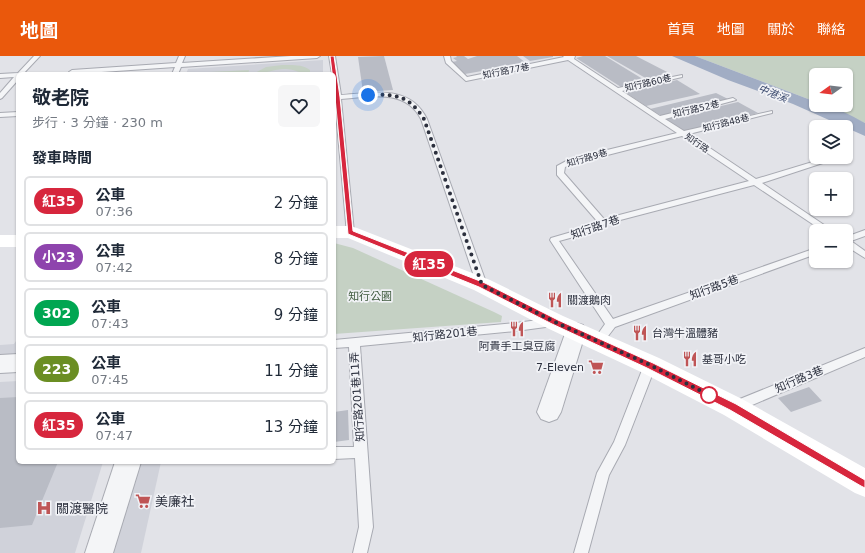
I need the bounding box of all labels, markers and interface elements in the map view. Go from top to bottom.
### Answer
text: 地圖 [20,19,58,41]
text: 首頁 [667,21,695,37]
text: 地圖 [717,21,745,37]
text: 關於 [767,21,795,37]
text: 聯絡 [817,21,845,37]
street label: 知行路77巷 [482,62,530,80]
north arrow [809,68,853,112]
map controls [809,68,853,268]
street label: 知行路60巷 [624,73,672,93]
water label: 中港溪 [757,83,791,105]
button: heart [278,85,320,127]
your location [358,85,378,105]
text: 敬老院 [32,86,89,108]
street label: 知行路52巷 [672,99,720,119]
street label: 知行路48巷 [702,112,750,134]
text: 步行 · 3 分鐘 · 230 m [32,115,163,130]
button: layers [809,120,853,164]
street label: 知行路 [683,131,711,155]
street label: 知行路9巷 [566,147,608,169]
text: 發車時間 [32,149,92,167]
button: + [809,172,853,216]
text: 公車 [95,186,126,204]
text: 紅35 [42,193,75,209]
text: 2 分鐘 [274,194,318,212]
text: 07:36 [95,204,133,219]
street label: 知行路7巷 [569,213,621,242]
button: − [809,224,853,268]
text: 公車 [95,242,126,260]
text: 小23 [42,249,75,265]
text: 8 分鐘 [274,250,318,268]
line badge: 紅35 [406,251,452,277]
text: 紅35 [412,256,446,272]
text: 07:42 [95,260,133,275]
street label: 知行路5巷 [688,273,740,302]
park label: 知行公園 [348,290,392,303]
restaurant icon: 關渡鵝肉 [546,291,564,309]
place label: 關渡鵝肉 [567,294,611,307]
text: 公車 [91,298,121,316]
text: 302 [42,305,71,321]
text: 9 分鐘 [274,306,318,324]
text: 07:43 [91,316,129,331]
restaurant icon: 阿貴手工臭豆腐 [508,320,526,338]
restaurant icon: 台灣牛溫體豬 [631,324,649,342]
street label: 知行路201巷 [412,325,478,344]
place label: 台灣牛溫體豬 [652,327,718,340]
place label: 阿貴手工臭豆腐 [479,340,556,353]
restaurant icon: 基哥小吃 [681,350,699,368]
street label: 知行路201巷11弄 [348,352,367,442]
place label: 基哥小吃 [702,353,746,366]
text: 公車 [91,354,121,372]
supermarket icon: 7-Eleven [587,358,605,376]
text: 223 [42,361,71,377]
place label: 7-Eleven [536,361,584,374]
text: 11 分鐘 [264,362,318,380]
street label: 知行路3巷 [773,364,825,395]
text: 07:45 [91,372,129,387]
unlabelled marker [700,386,718,404]
text: 公車 [95,410,126,428]
text: 紅35 [42,417,75,433]
text: 13 分鐘 [264,418,318,436]
text: 07:47 [95,428,133,443]
supermarket icon: 美廉社 [134,492,152,510]
place label: 美廉社 [155,494,194,509]
hospital icon: 關渡醫院 [35,499,53,517]
place label: 關渡醫院 [56,501,108,516]

